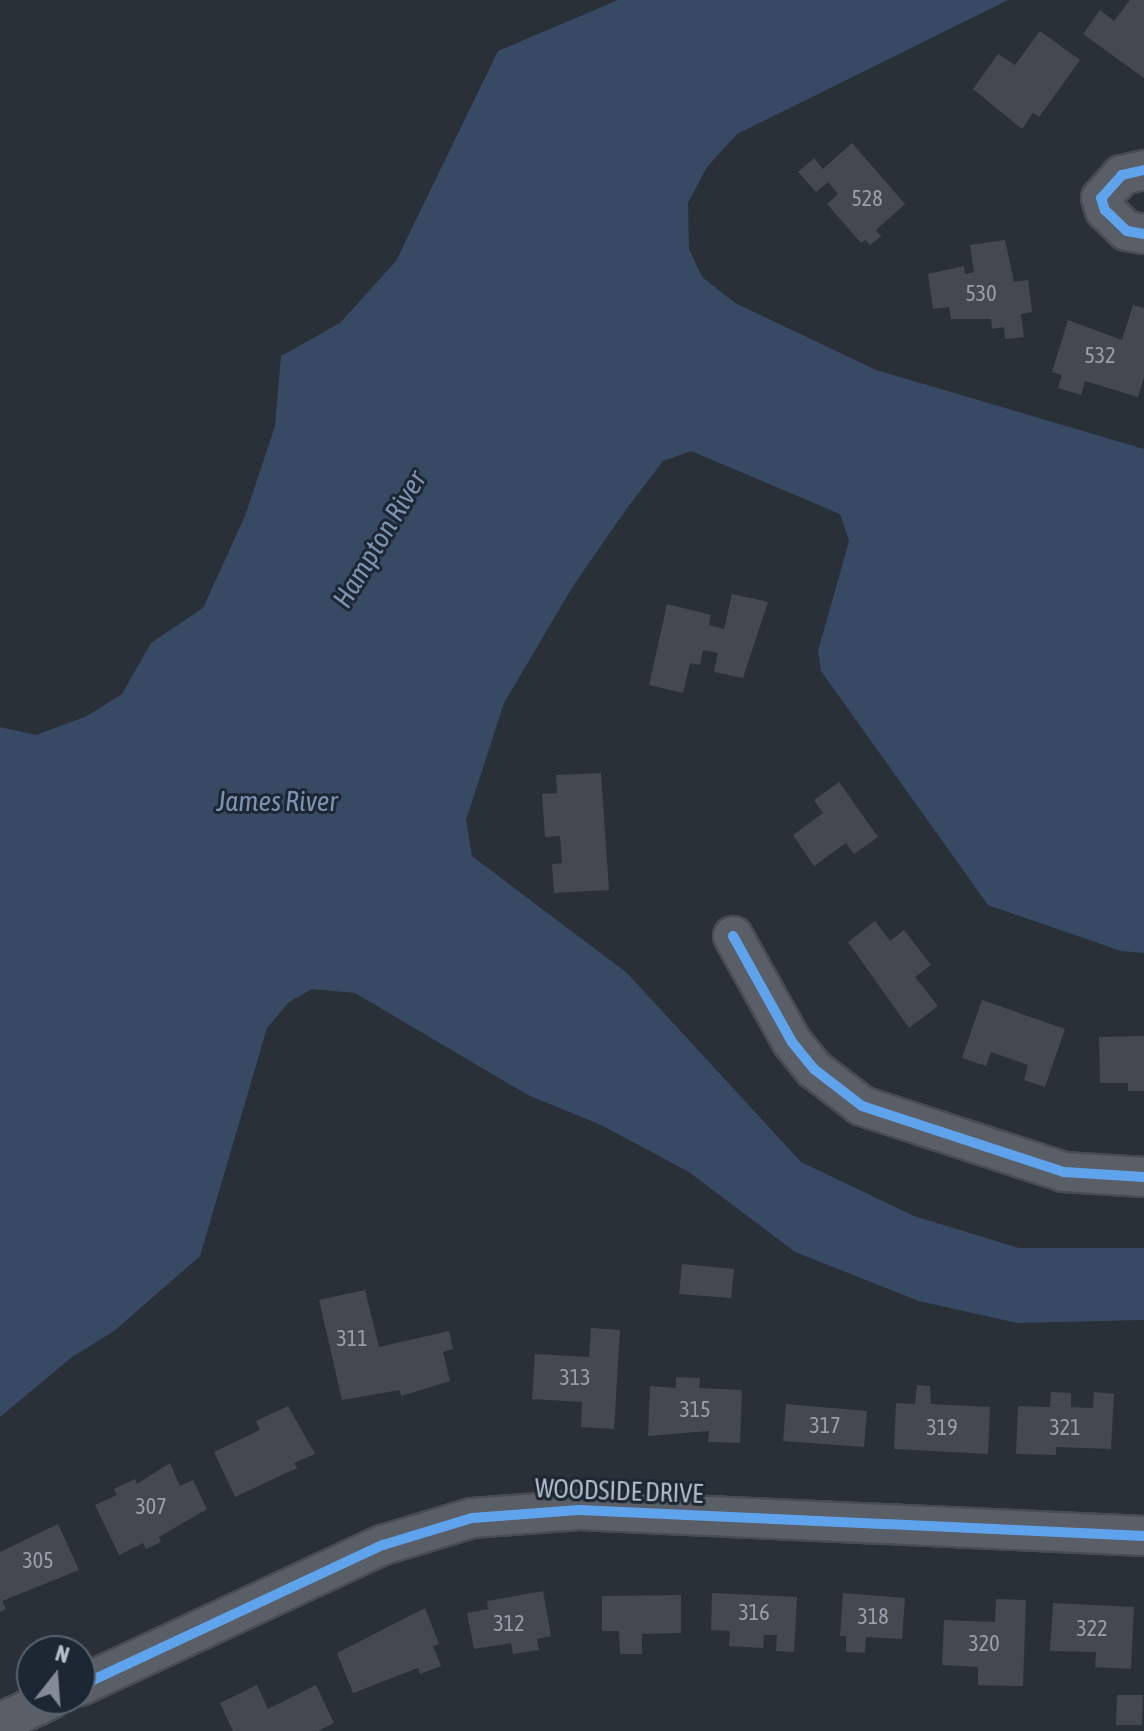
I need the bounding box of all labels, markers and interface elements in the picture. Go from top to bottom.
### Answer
house number: 528 [851,186,883,212]
house number: 530 [965,281,997,307]
house number: 532 [1084,343,1116,369]
water label: Hampton River [325,464,433,614]
water label: James River [216,784,338,818]
house number: 311 [336,1326,368,1352]
house number: 313 [559,1365,591,1391]
house number: 315 [679,1397,711,1423]
house number: 317 [809,1413,841,1439]
house number: 319 [926,1415,958,1441]
house number: 321 [1049,1415,1081,1441]
street label: WOODSIDE DRIVE [534,1473,704,1511]
house number: 307 [135,1494,167,1520]
house number: 305 [22,1548,54,1574]
house number: 316 [738,1600,770,1626]
house number: 318 [857,1604,889,1630]
house number: 312 [493,1611,525,1637]
house number: 322 [1076,1616,1108,1642]
house number: 320 [968,1631,1000,1657]
north arrow [16,1635,96,1715]
text: N [52,1640,72,1668]

